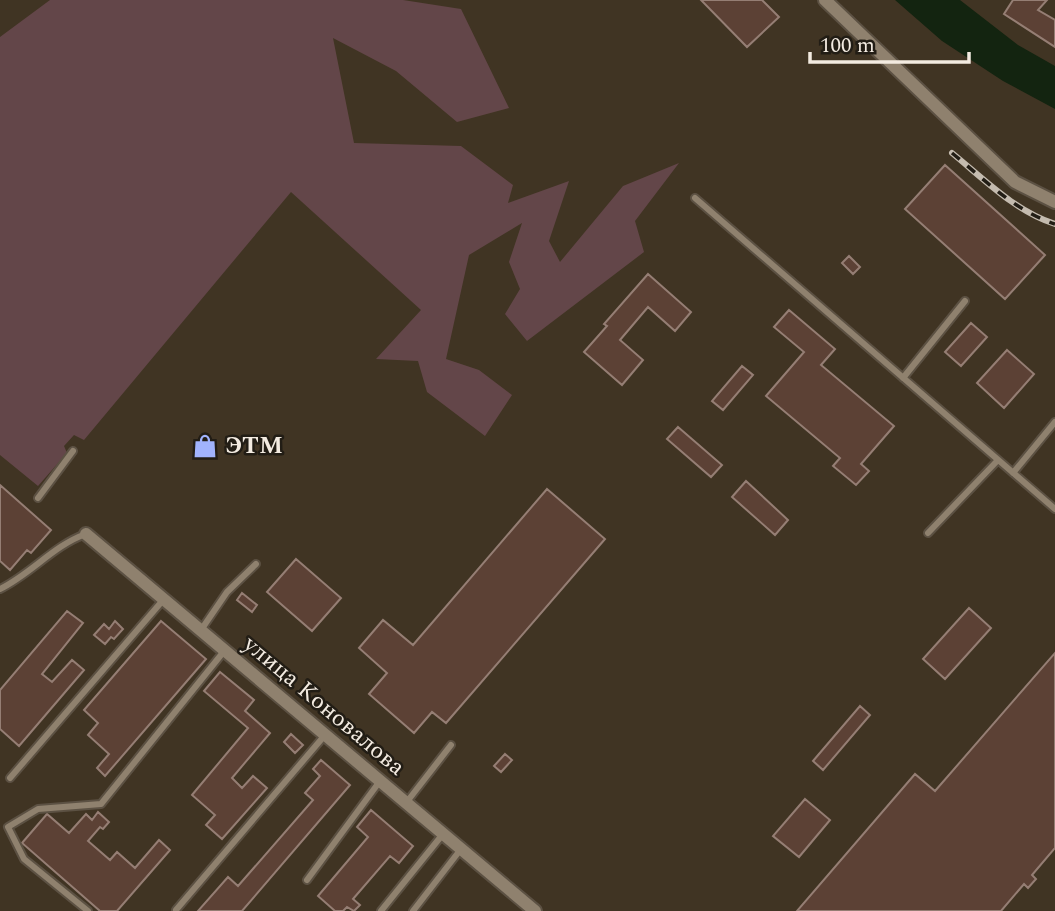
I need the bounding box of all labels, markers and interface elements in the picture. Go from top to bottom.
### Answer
scale bar [810,21,969,65]
text: 100 m [820,30,875,62]
place label: ЭТМ [225,428,283,464]
shop icon: ЭТМ [191,432,219,460]
street label: улица Коновалова [234,627,413,785]

